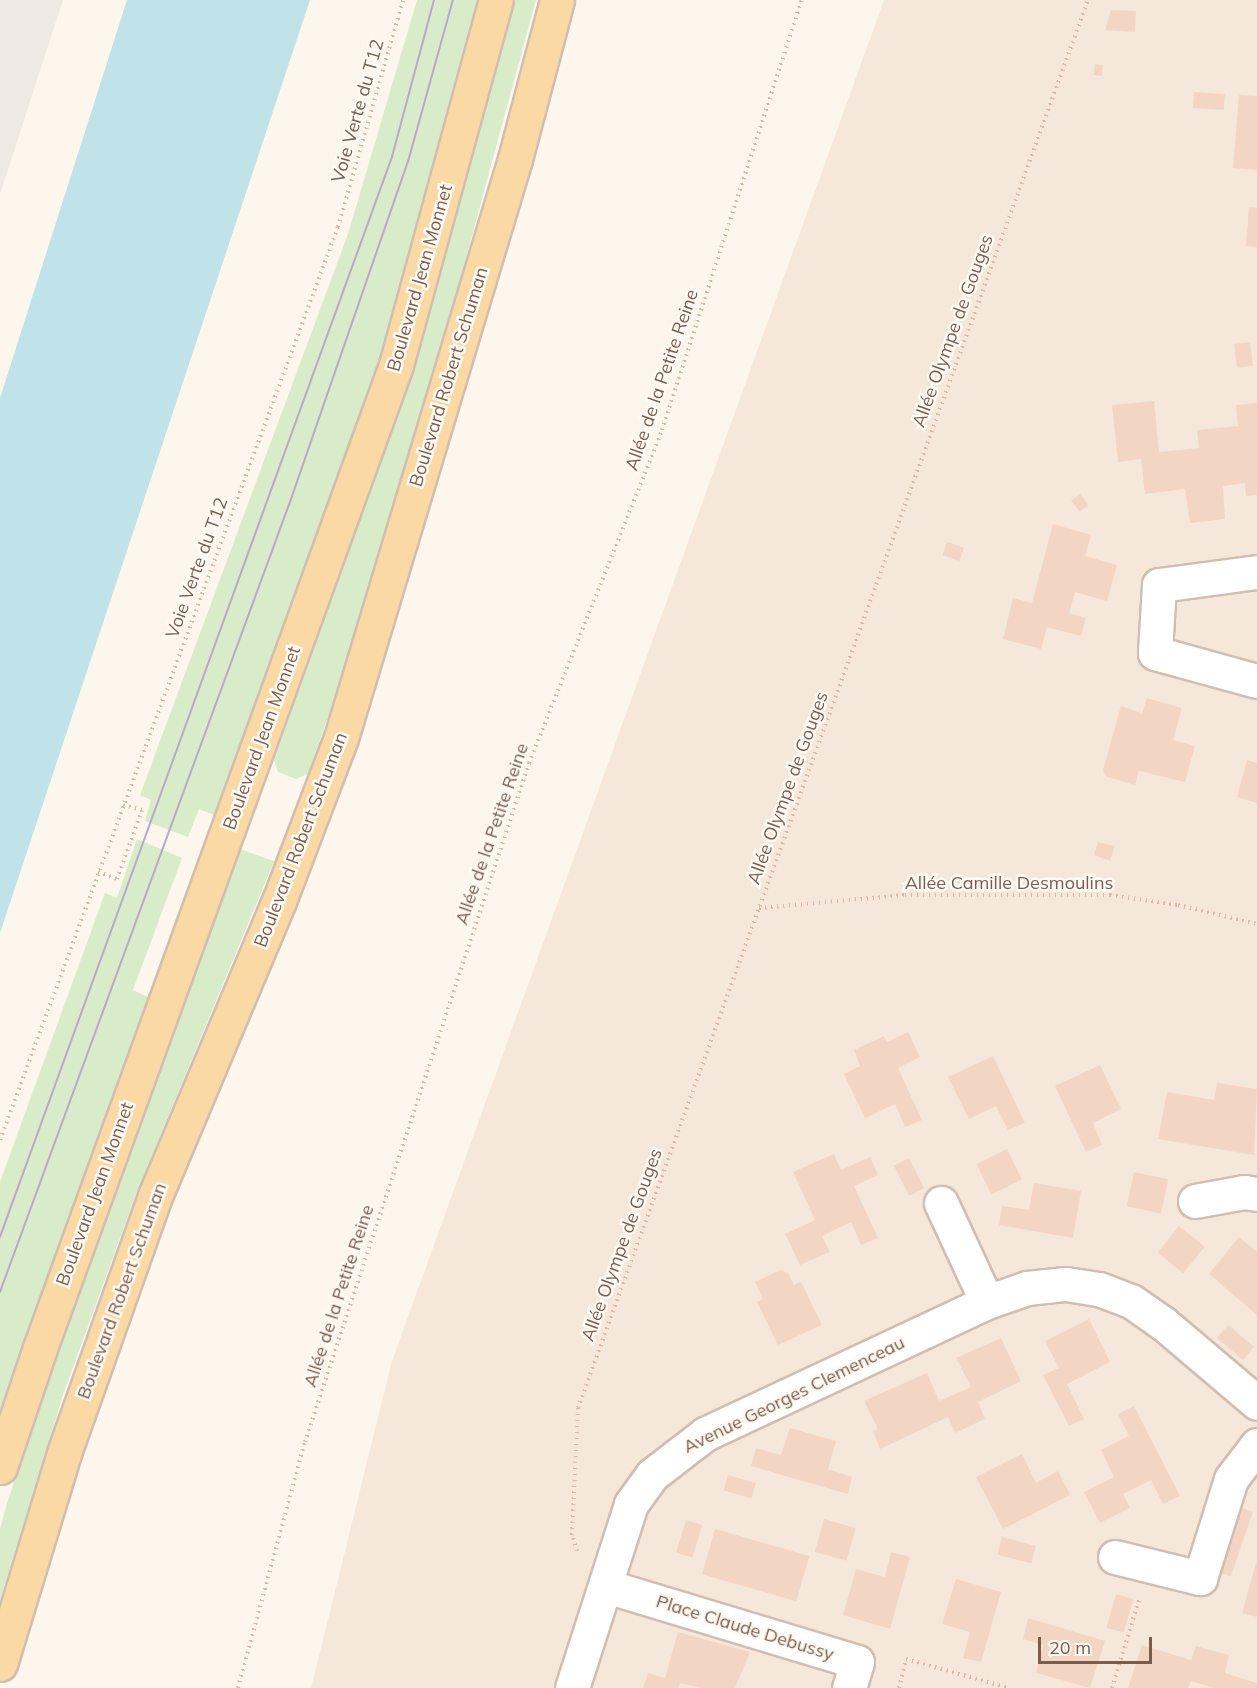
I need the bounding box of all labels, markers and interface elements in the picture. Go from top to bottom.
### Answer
street label: Voie Verte du T12 [327,37,389,185]
street label: Boulevard Jean Monnet [383,182,457,374]
street label: Allée Olympe de Gouges [908,232,998,430]
street label: Boulevard Robert Schuman [405,265,493,489]
street label: Allée de la Petite Reine [621,287,703,473]
street label: Voie Verte du T12 [162,495,232,641]
street label: Boulevard Jean Monnet [219,643,305,833]
street label: Allée Olympe de Gouges [743,689,833,887]
street label: Boulevard Robert Schuman [250,730,352,950]
street label: Allée de la Petite Reine [451,741,533,927]
street label: Allée Camille Desmoulins [905,872,1113,894]
street label: Boulevard Jean Monnet [52,1099,138,1289]
street label: Allée Olympe de Gouges [577,1146,667,1344]
street label: Boulevard Robert Schuman [73,1180,171,1402]
street label: Allée de la Petite Reine [299,1202,379,1390]
street label: Avenue Georges Clemenceau [680,1332,908,1458]
street label: Place Claude Debussy [654,1591,836,1665]
scale bar [1041,1625,1155,1663]
text: 20 m [1049,1636,1091,1659]

